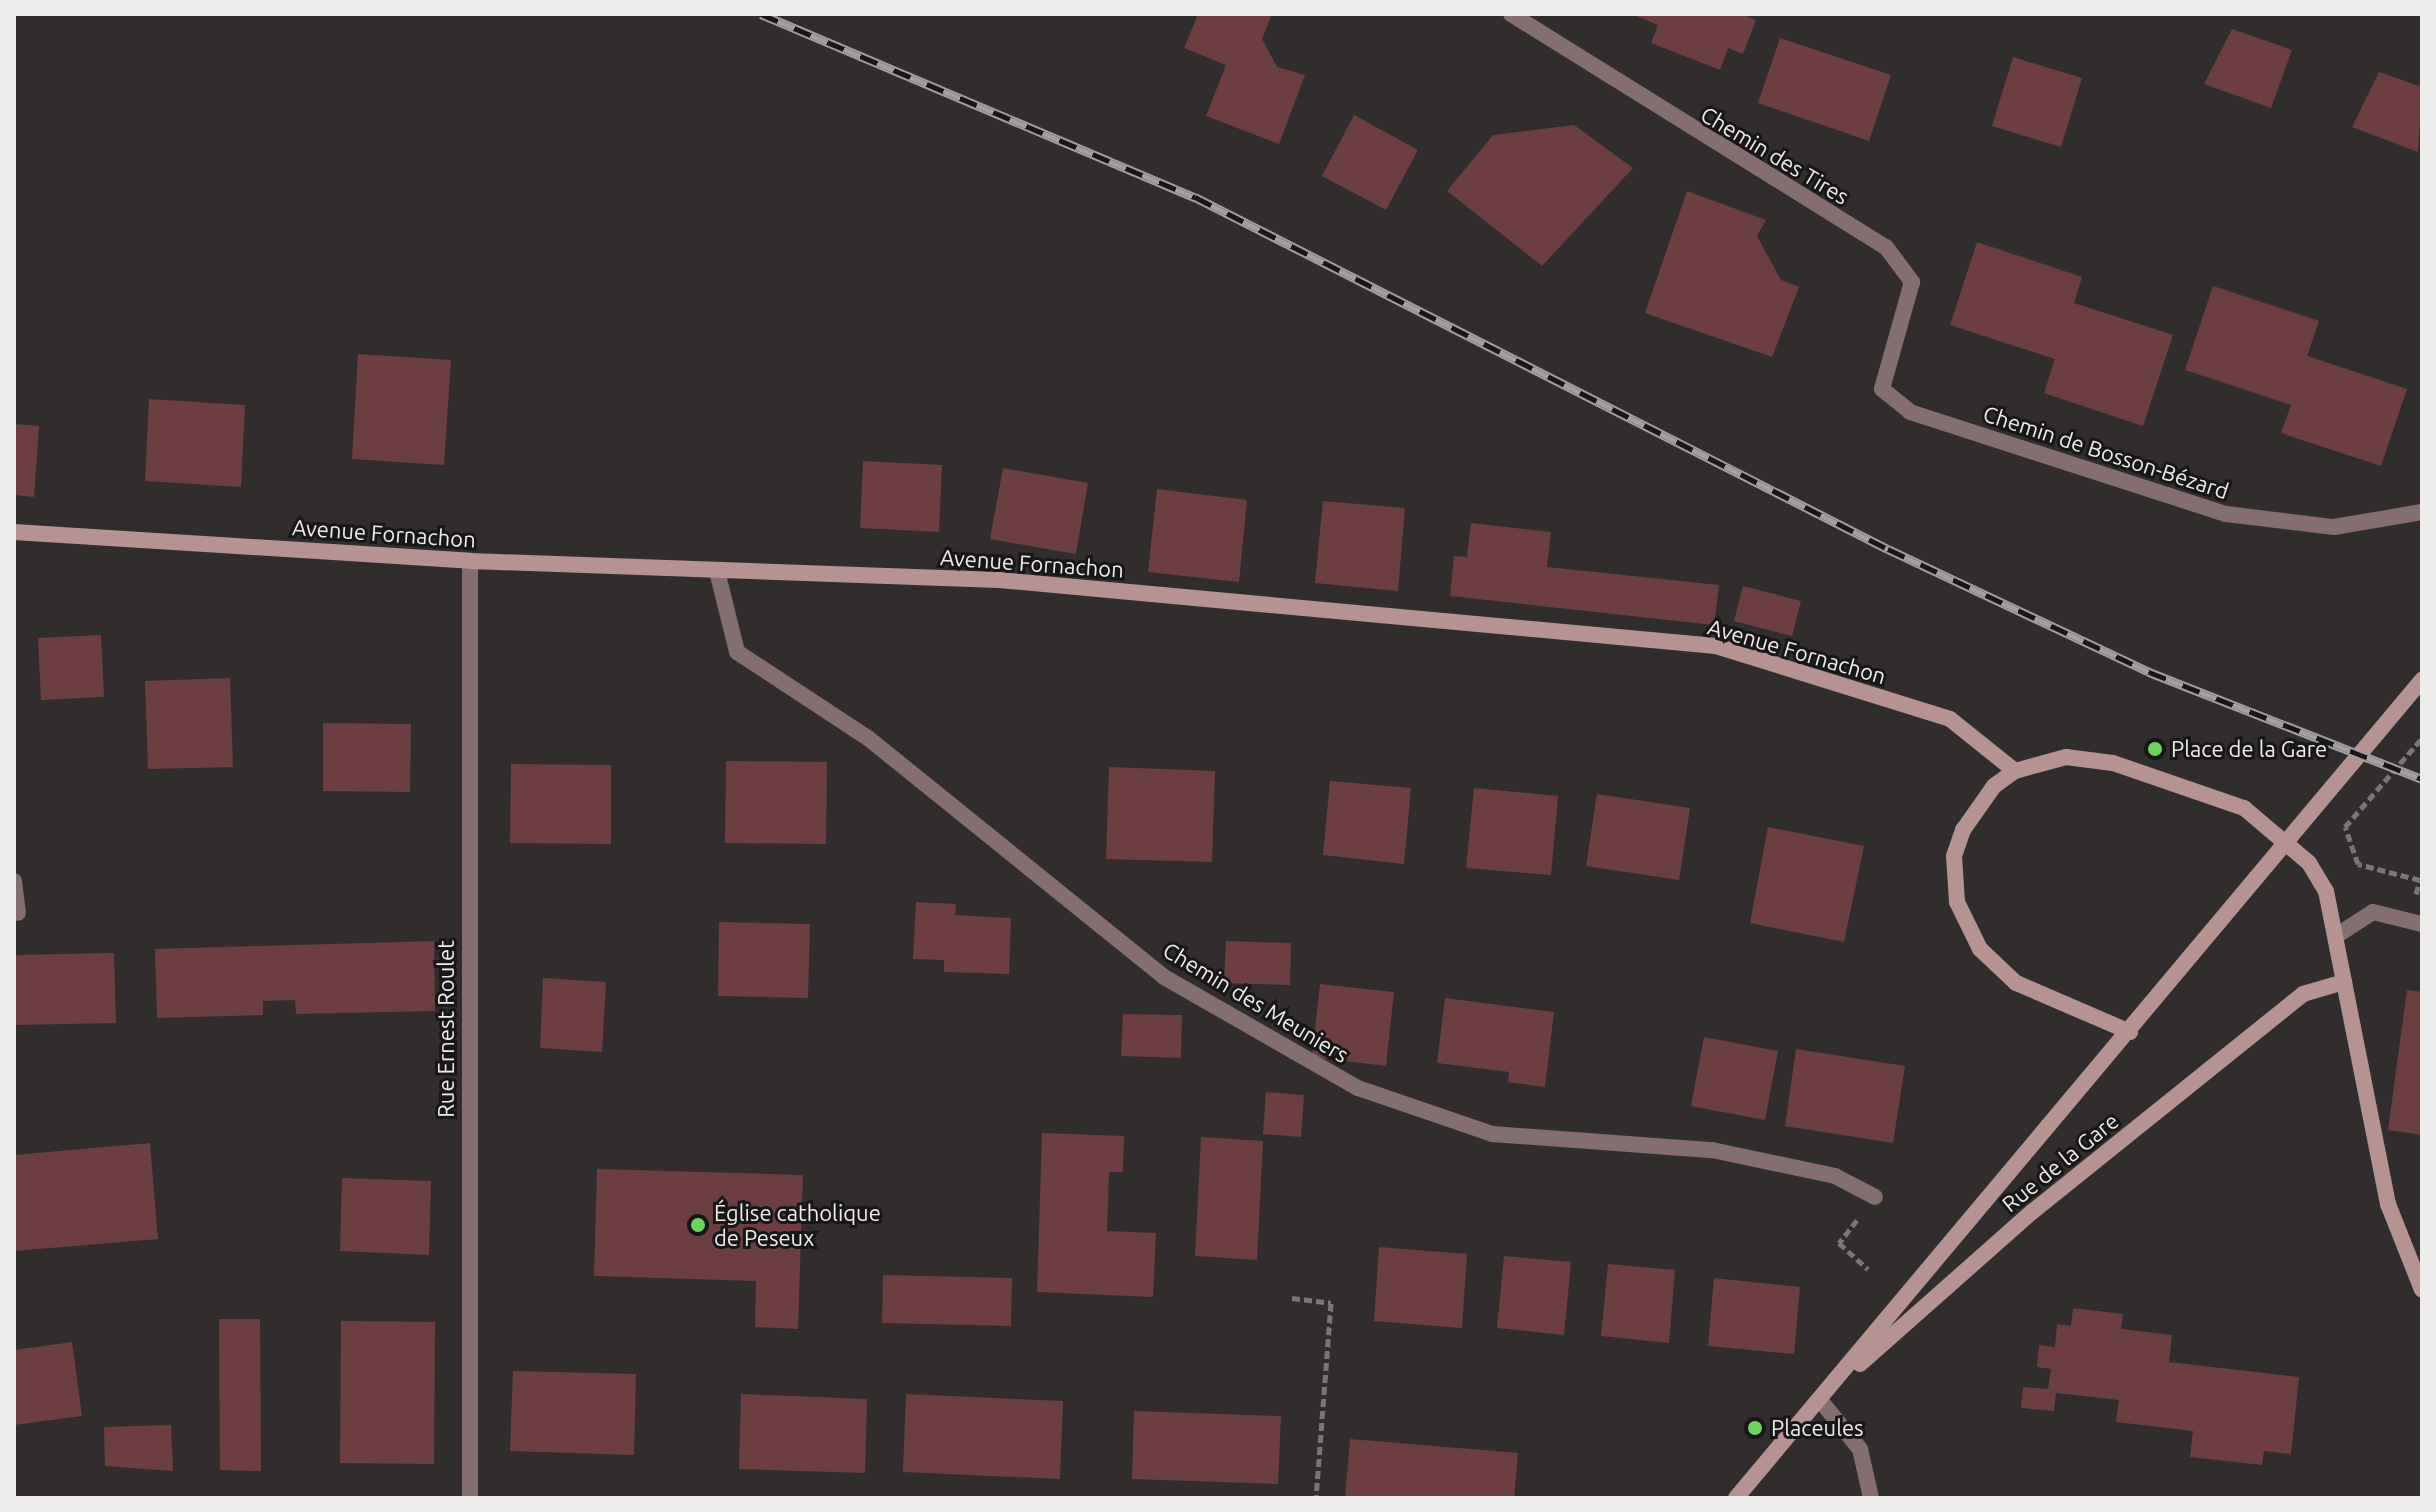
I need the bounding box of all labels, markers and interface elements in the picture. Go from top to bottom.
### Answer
street label: Chemin des Tires [1696,100,1854,210]
street label: Chemin de Bosson-Bézard [1980,400,2232,504]
street label: Avenue Fornachon [291,513,477,553]
street label: Avenue Fornachon [939,543,1125,583]
street label: Avenue Fornachon [1705,613,1889,689]
place label: Place de la Gare [2171,736,2327,762]
marker: Place de la Gare [2146,740,2164,758]
street label: Chemin des Meuniers [1159,936,1353,1068]
street label: Rue Ernest Roulet [433,940,459,1118]
street label: Rue de la Gare [1997,1107,2123,1217]
place label: Église catholique de Peseux [714,1199,881,1250]
marker: Église catholique de Peseux [689,1216,707,1234]
place label: Placeules [1771,1415,1864,1441]
marker: Placeules [1746,1419,1764,1437]

